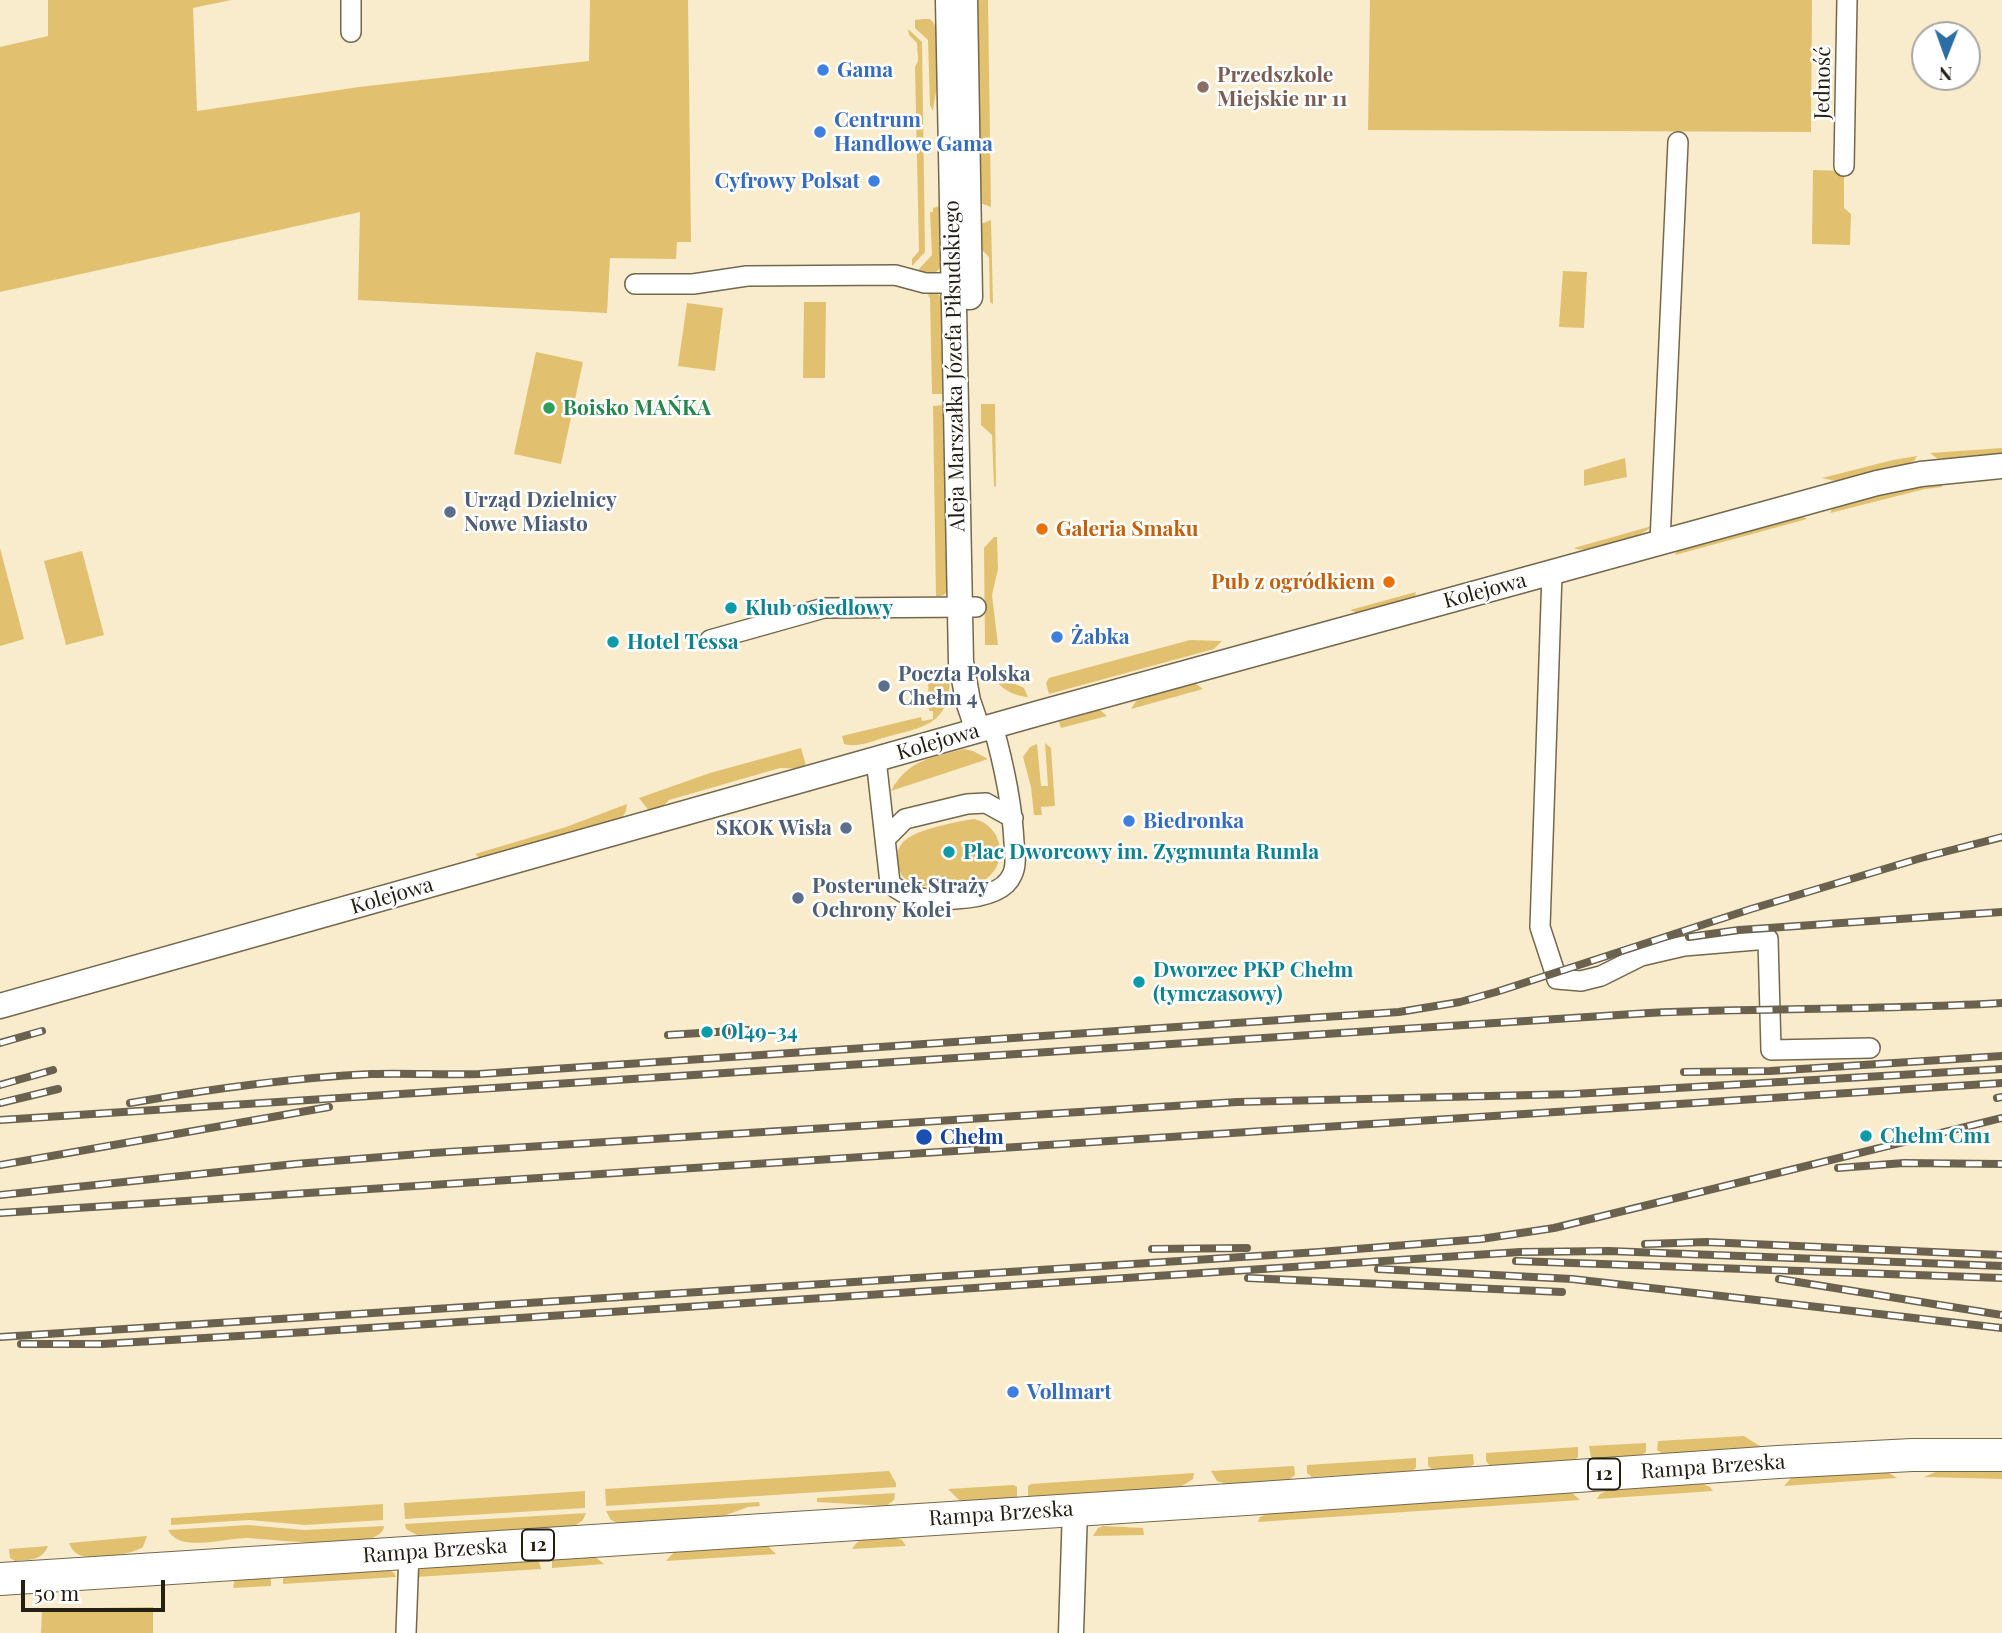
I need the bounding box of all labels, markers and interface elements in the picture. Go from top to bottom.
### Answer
north arrow [1911,21,1981,91]
street label: Jedność [1810,46,1836,120]
place label: Gama [837,57,893,83]
marker: Gama [815,62,831,78]
place label: Przedszkole Miejskie nr 11 [1217,62,1348,112]
text: N [1939,62,1953,88]
marker: Przedszkole Miejskie nr 11 [1195,79,1211,95]
place label: Centrum Handlowe Gama [834,107,993,157]
marker: Centrum Handlowe Gama [812,124,828,140]
place label: Cyfrowy Polsat [714,168,860,194]
marker: Cyfrowy Polsat [866,173,882,189]
street label: Aleja Marszałka Józefa Piłsudskiego [940,200,970,532]
place label: Boisko MAŃKA [563,395,711,421]
marker: Boisko MAŃKA [541,400,557,416]
place label: Urząd Dzielnicy Nowe Miasto [464,487,617,537]
marker: Urząd Dzielnicy Nowe Miasto [442,504,458,520]
place label: Galeria Smaku [1056,516,1198,542]
marker: Galeria Smaku [1034,521,1050,537]
street label: Kolejowa [1441,568,1529,614]
place label: Pub z ogródkiem [1211,569,1375,595]
marker: Pub z ogródkiem [1381,574,1397,590]
place label: Klub osiedlowy [745,595,893,621]
marker: Klub osiedlowy [723,600,739,616]
place label: Żabka [1071,624,1130,650]
place label: Hotel Tessa [627,629,739,655]
marker: Żabka [1049,629,1065,645]
marker: Hotel Tessa [605,634,621,650]
place label: Poczta Polska Chełm 4 [898,661,1031,711]
marker: Poczta Polska Chełm 4 [876,678,892,694]
street label: Kolejowa [894,718,982,766]
place label: Biedronka [1143,808,1244,834]
marker: Biedronka [1121,813,1137,829]
place label: SKOK Wisła [716,815,832,841]
marker: SKOK Wisła [838,820,854,836]
place label: Plac Dworcowy im. Zygmunta Rumla [963,839,1319,865]
marker: Plac Dworcowy im. Zygmunta Rumla [941,844,957,860]
street label: Kolejowa [348,872,436,920]
place label: Posterunek Straży Ochrony Kolei [812,873,989,923]
marker: Posterunek Straży Ochrony Kolei [790,890,806,906]
place label: Dworzec PKP Chełm (tymczasowy) [1153,957,1353,1007]
marker: Dworzec PKP Chełm (tymczasowy) [1131,974,1147,990]
place label: Ol49-34 [721,1019,798,1045]
marker: Ol49-34 [699,1024,715,1040]
place label: Chełm Cm1 [1880,1123,1990,1149]
place label: Chełm [940,1124,1004,1150]
marker: Chełm [914,1127,934,1147]
marker: Chełm Cm1 [1858,1128,1874,1144]
place label: Vollmart [1027,1379,1112,1405]
marker: Vollmart [1005,1384,1021,1400]
street label: Rampa Brzeska [1640,1449,1786,1485]
road number: 12 [1588,1458,1620,1490]
street label: Rampa Brzeska [928,1496,1074,1532]
road number: 12 [522,1530,554,1560]
street label: Rampa Brzeska [362,1533,508,1569]
scale bar [24,1566,168,1610]
text: 50 m [34,1578,79,1606]

